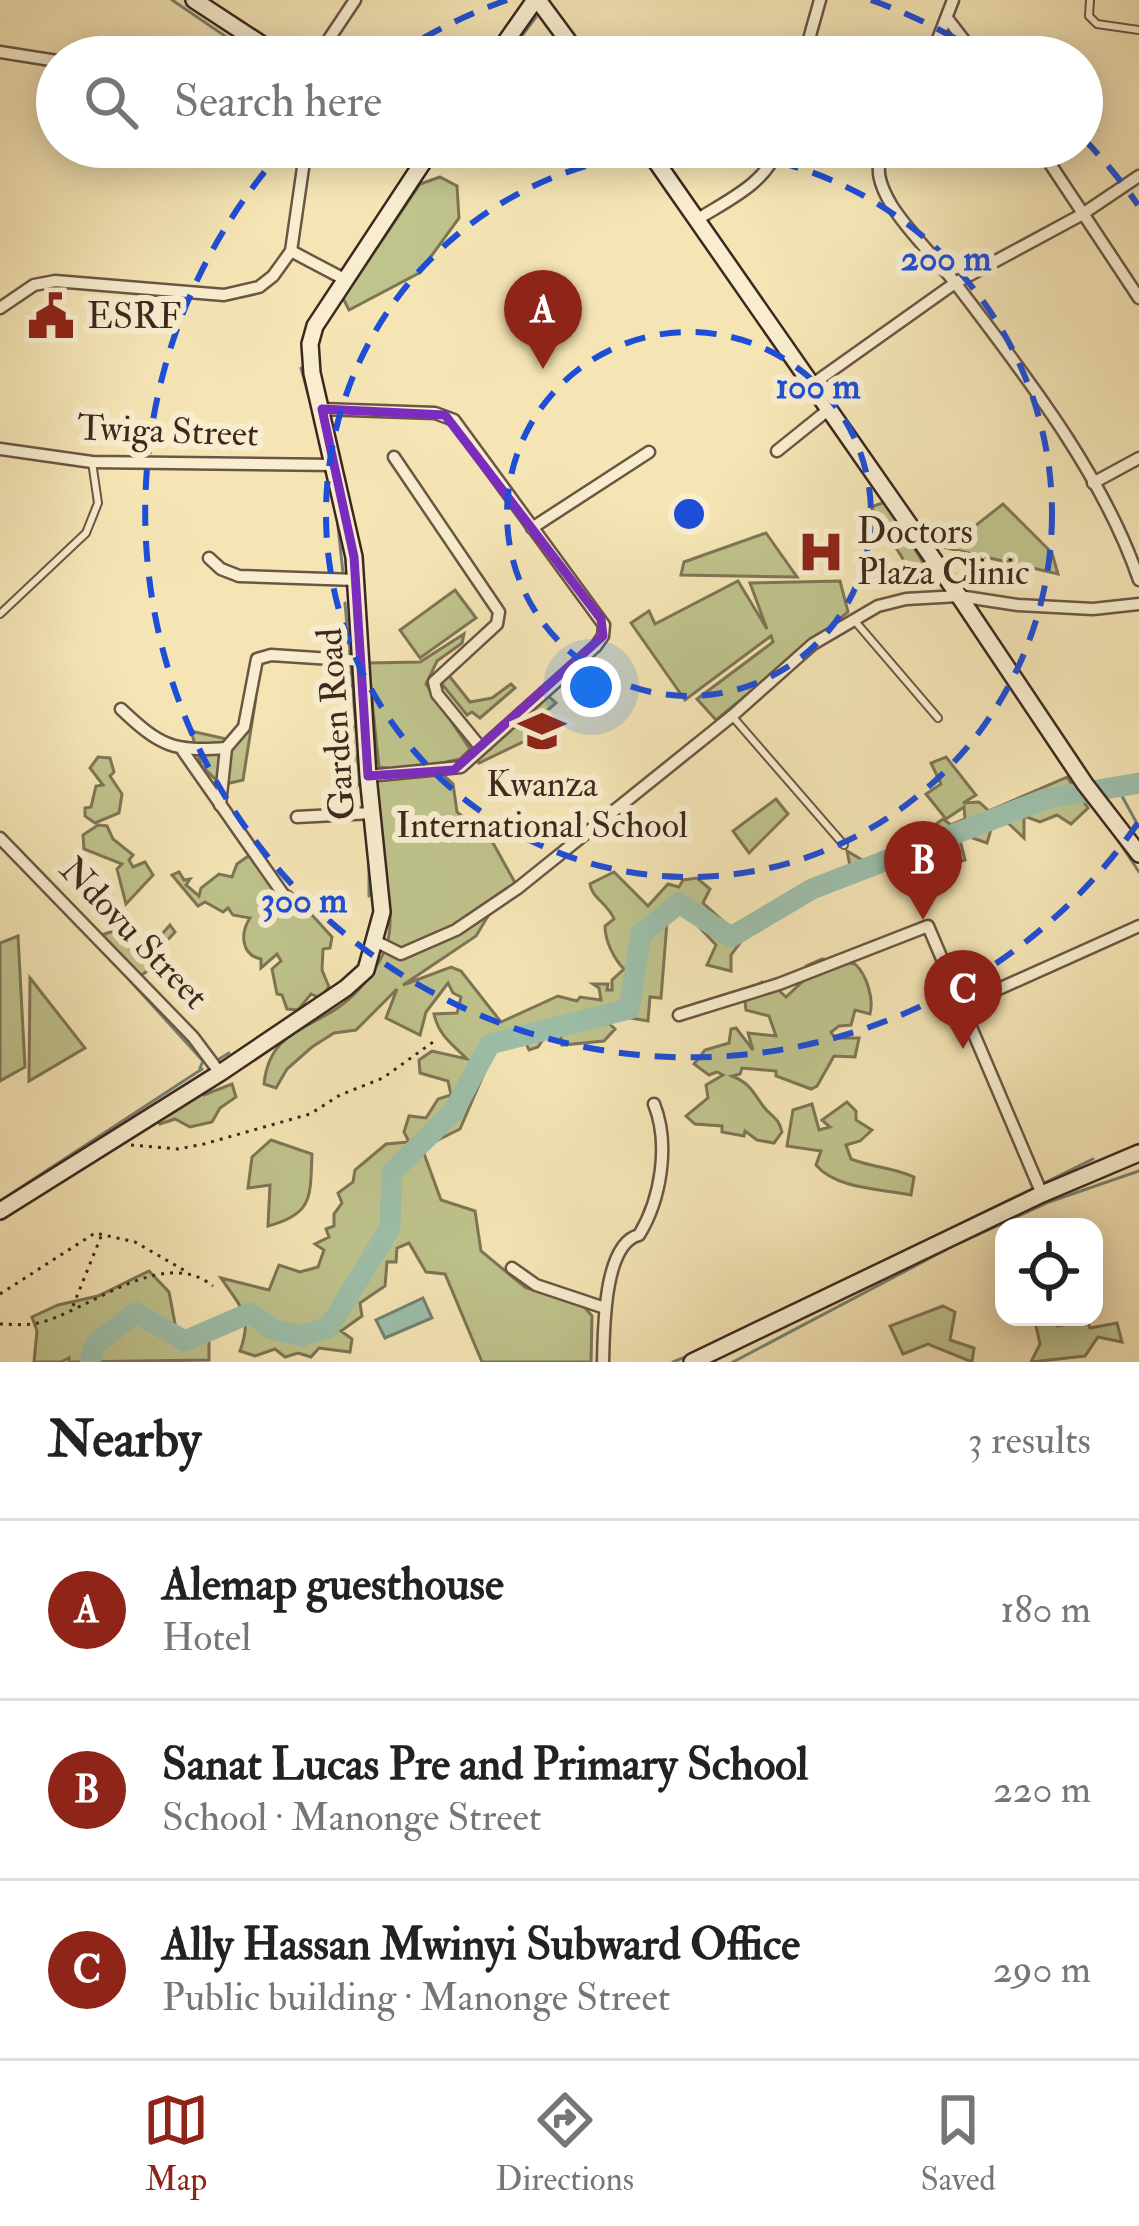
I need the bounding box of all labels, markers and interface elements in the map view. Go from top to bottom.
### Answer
search box [36,36,1103,168]
icon: search [78,69,144,135]
text: Search here [174,74,382,130]
text: 200 m [901,236,991,281]
pin: A [504,270,582,369]
public building icon: ESRF [26,291,76,341]
place label: ESRF [87,294,181,339]
text: 100 m [775,364,861,409]
street label: Twiga Street [77,405,259,457]
centre of rings [668,493,710,535]
place label: Doctors Plaza Clinic [857,509,1030,595]
hospital icon: Doctors Plaza Clinic [796,527,846,577]
street label: Garden Road [307,626,365,822]
your location [561,657,621,717]
school or university icon: Kwanza International School [517,706,567,756]
place label: Kwanza International School [396,762,688,848]
pin: B [884,821,962,920]
street label: Ndovu Street [50,847,218,1019]
text: 300 m [261,878,347,923]
pin: C [924,950,1002,1049]
map controls [995,1218,1103,1326]
button: locate [995,1218,1103,1326]
text: Nearby [48,1408,201,1472]
text: 3 results [968,1416,1091,1465]
text: Alemap guesthouse [162,1557,504,1613]
text: A [75,1585,99,1634]
text: 180 m [1000,1585,1091,1634]
text: Hotel [162,1613,251,1662]
text: Sanat Lucas Pre and Primary School [162,1737,808,1793]
text: B [74,1765,100,1814]
text: 220 m [993,1765,1091,1814]
text: School · Manonge Street [162,1793,541,1842]
text: Ally Hassan Mwinyi Subward Office [162,1917,800,1973]
text: C [73,1945,101,1994]
text: 290 m [993,1945,1091,1994]
text: Public building · Manonge Street [162,1973,670,2022]
tab: Map [143,2087,209,2200]
tab: Directions [496,2087,634,2200]
tab: Saved [920,2087,996,2200]

